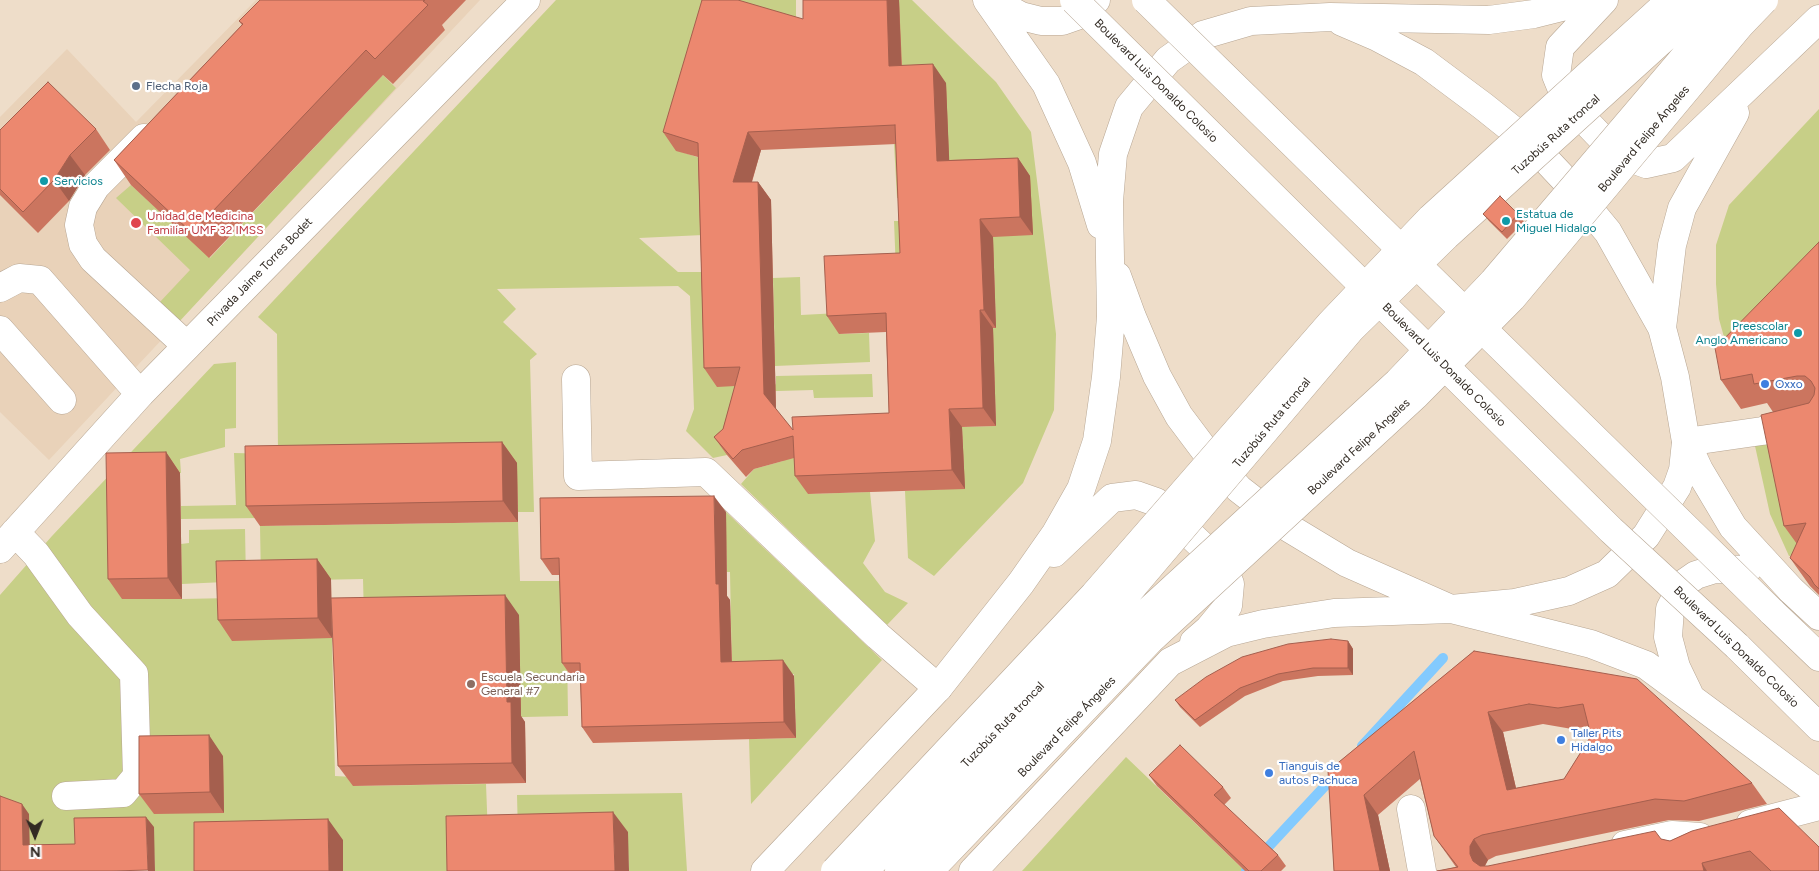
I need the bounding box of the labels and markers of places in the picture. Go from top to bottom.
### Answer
place label: Flecha Roja [146,79,208,93]
marker: Flecha Roja [130,80,142,92]
place label: Servicios [54,174,103,188]
marker: Servicios [38,175,50,187]
place label: Estatua de Miguel Hidalgo [1516,207,1596,235]
place label: Unidad de Medicina Familiar UMF 32 IMSS [147,209,264,237]
marker: Estatua de Miguel Hidalgo [1500,215,1512,227]
marker: Unidad de Medicina Familiar UMF 32 IMSS [129,216,143,230]
place label: Preescolar Anglo Americano [1696,319,1788,347]
marker: Preescolar Anglo Americano [1792,327,1804,339]
place label: Oxxo [1775,377,1803,391]
marker: Oxxo [1759,378,1771,390]
place label: Escuela Secundaria General #7 [481,670,585,698]
marker: Escuela Secundaria General #7 [465,678,477,690]
place label: Taller Pits Hidalgo [1571,726,1622,754]
marker: Taller Pits Hidalgo [1555,734,1567,746]
place label: Tianguis de autos Pachuca [1279,759,1357,787]
marker: Tianguis de autos Pachuca [1263,767,1275,779]

